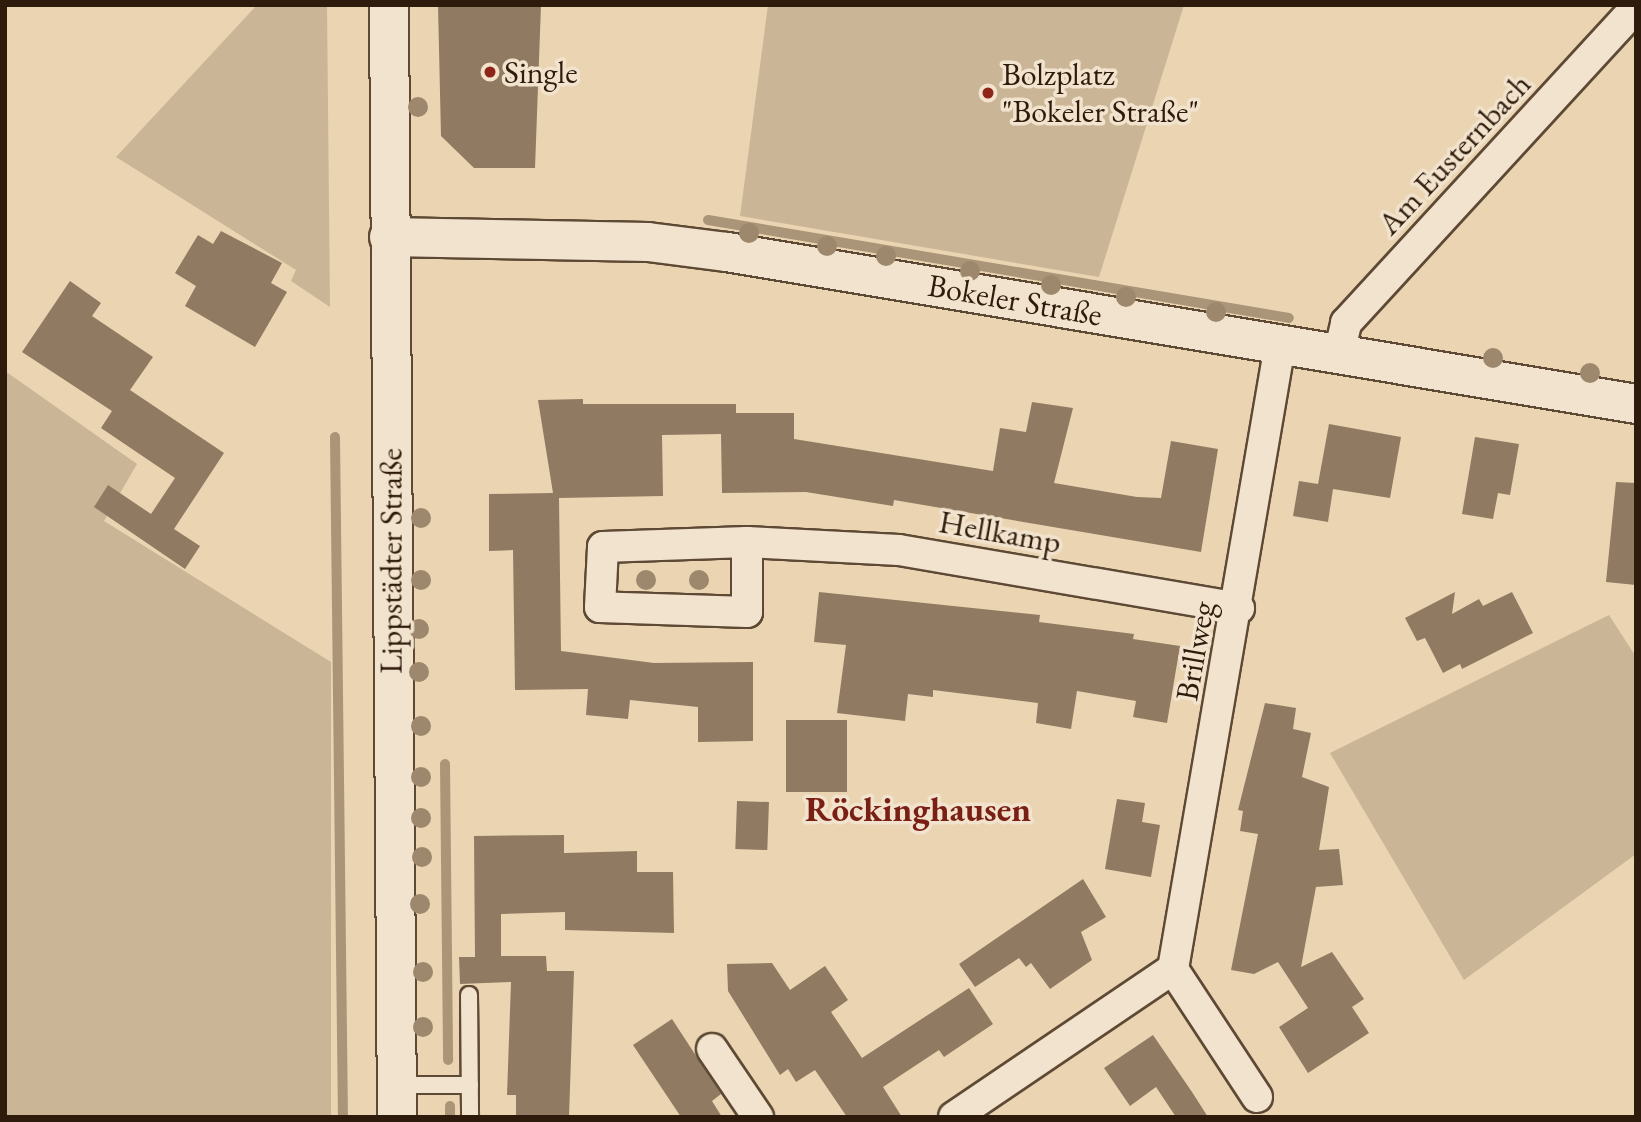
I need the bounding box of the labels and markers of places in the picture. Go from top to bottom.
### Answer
place label: Single [504,53,578,91]
place label: Bolzplatz "Bokeler Straße" [1002,56,1199,131]
marker: Single [482,64,498,80]
marker: Bolzplatz "Bokeler Straße" [980,85,996,101]

